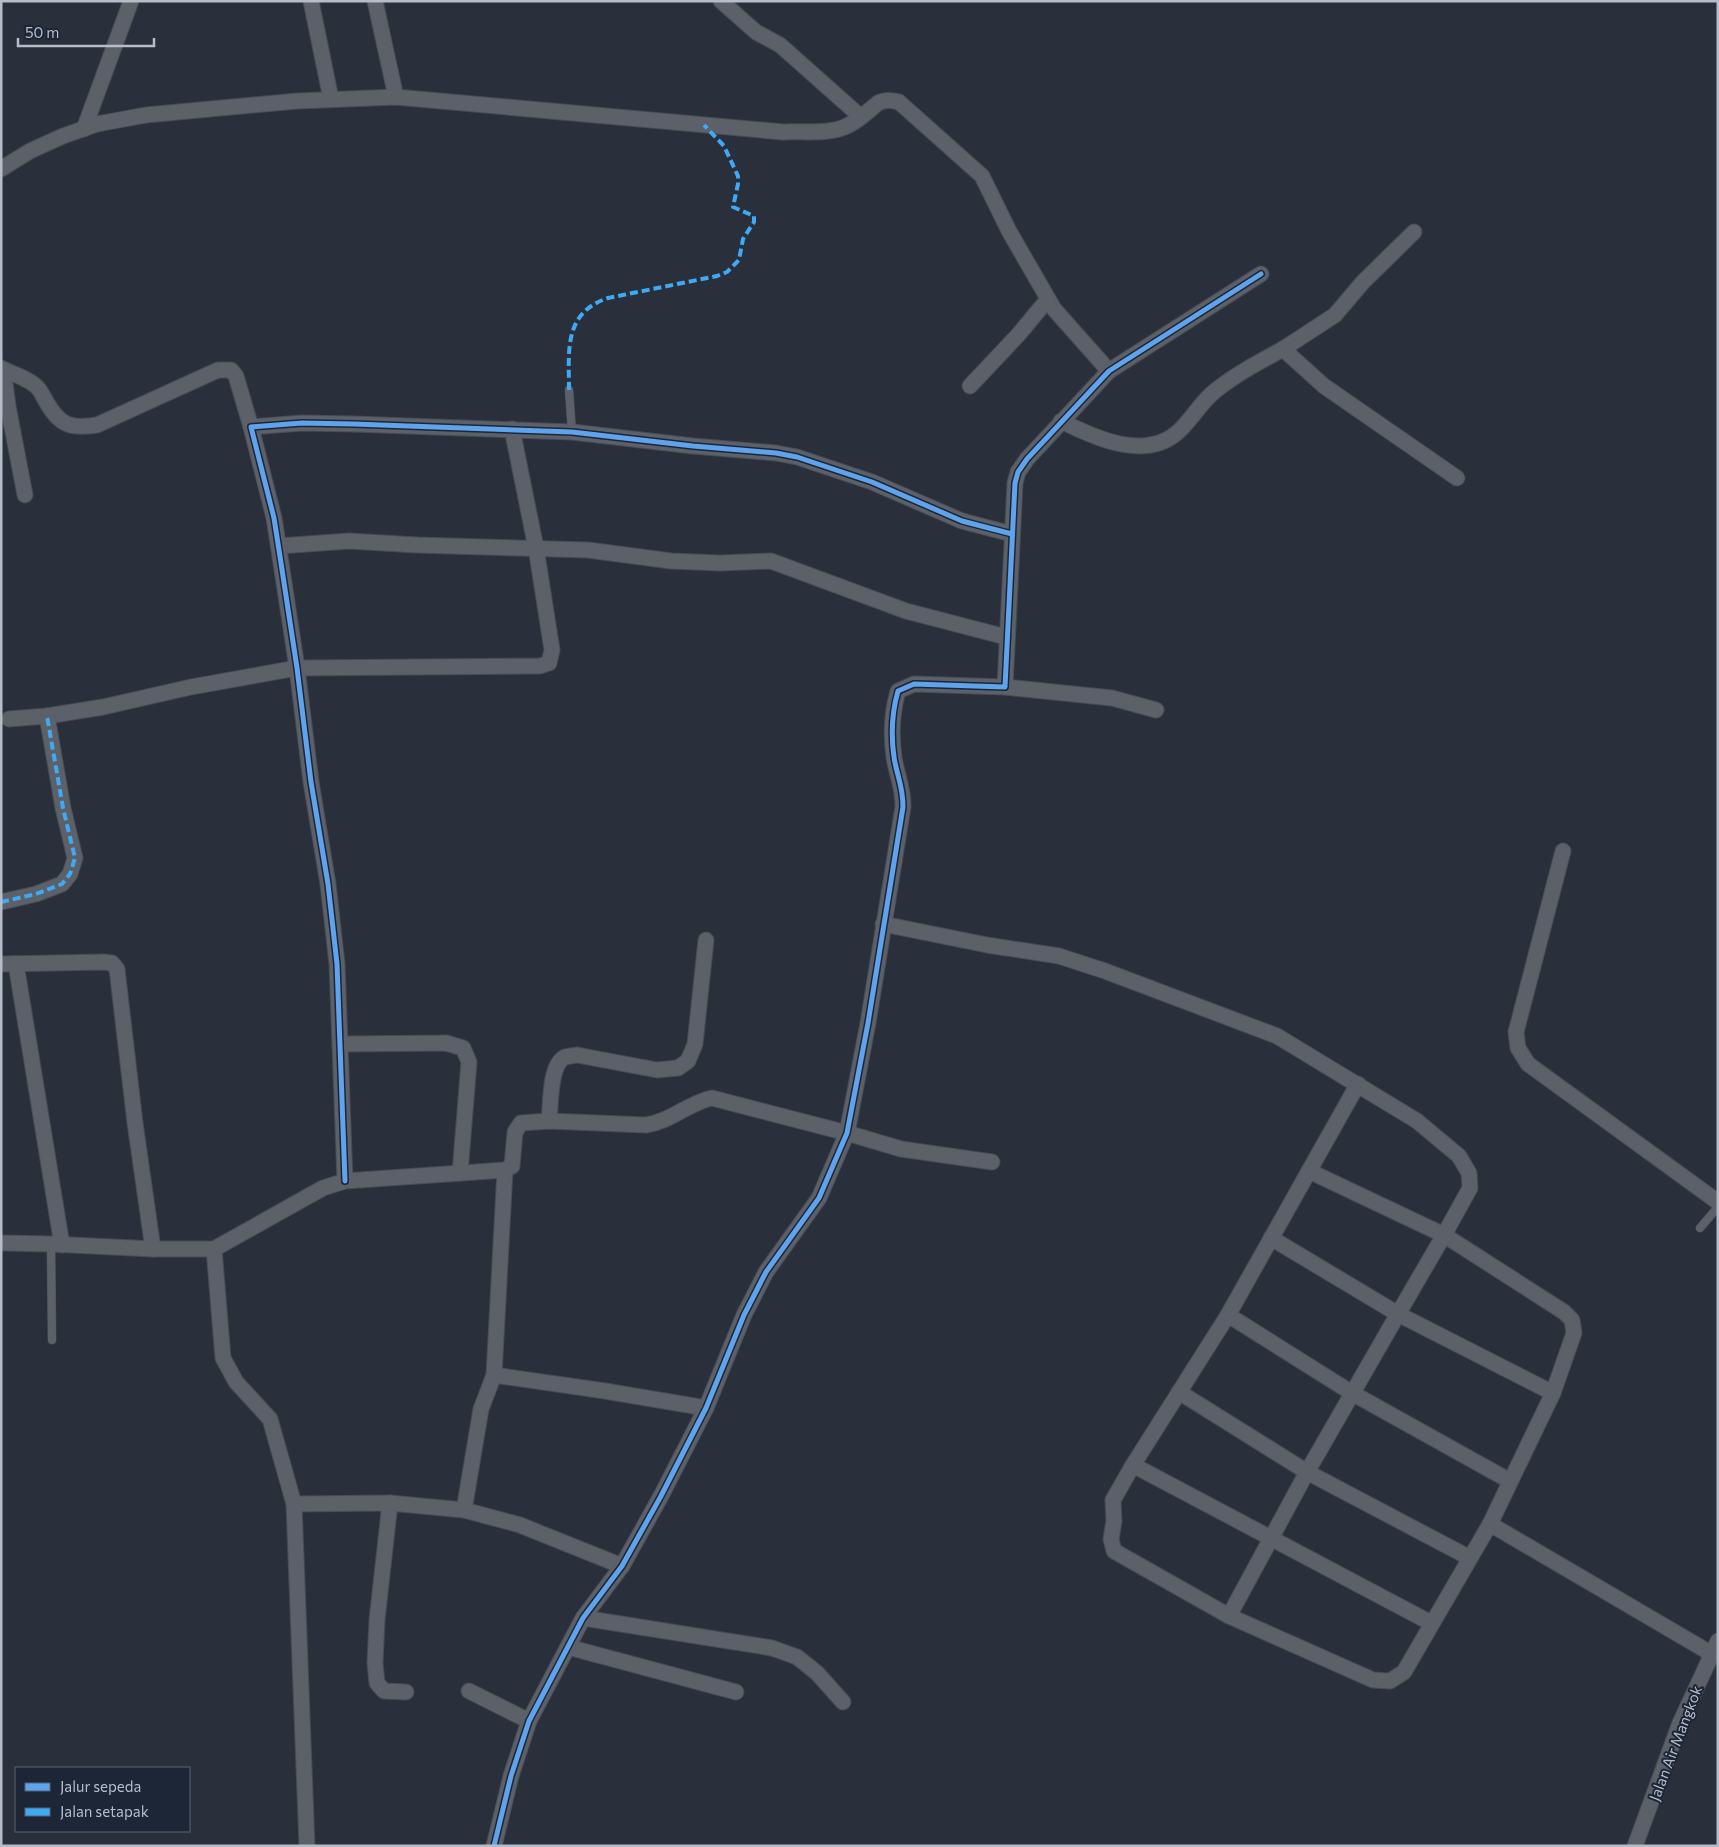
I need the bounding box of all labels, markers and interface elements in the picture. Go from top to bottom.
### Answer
scale bar [18,15,154,47]
text: 50 m [25,23,59,41]
street label: Jalan Air Mangkok [1645,1683,1705,1803]
legend [15,1767,190,1832]
text: Jalur sepeda [60,1777,141,1795]
text: Jalan setapak [60,1802,149,1820]

